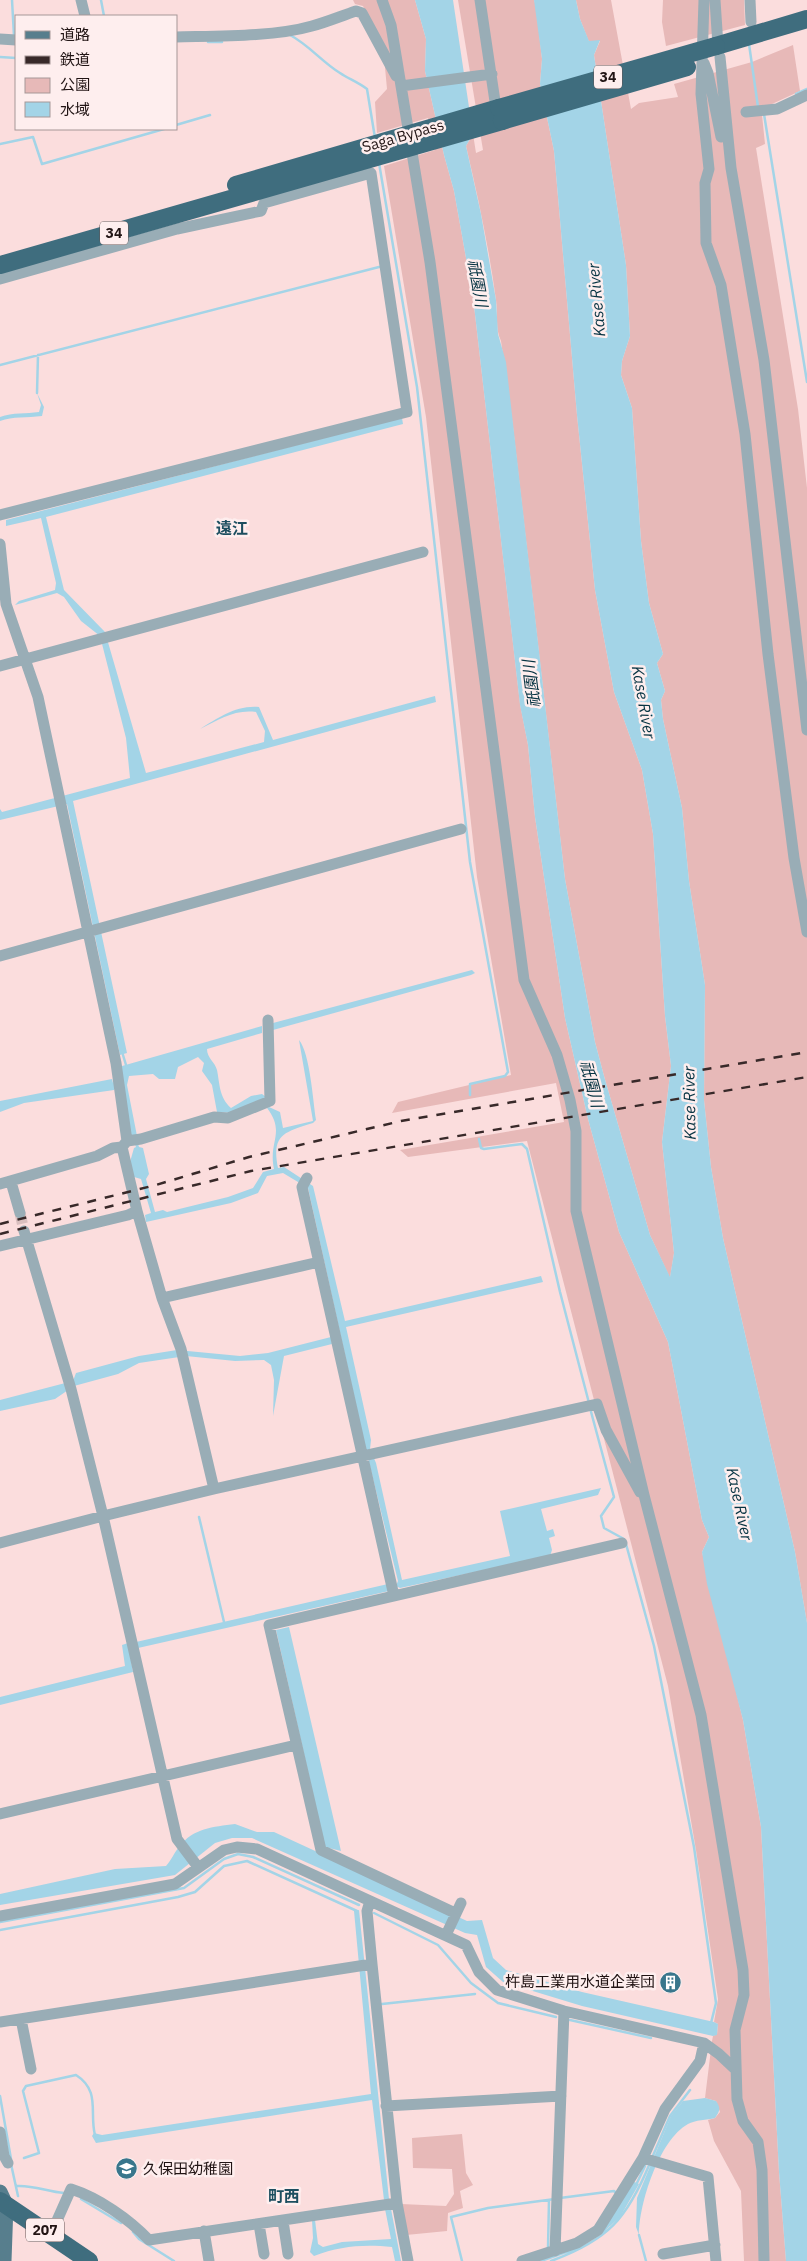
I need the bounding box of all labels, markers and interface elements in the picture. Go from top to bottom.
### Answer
legend [15,15,178,130]
text: 道路 [60,25,90,44]
text: 鉄道 [60,50,90,69]
road number: 34 [594,66,622,88]
text: 公園 [60,75,90,94]
text: 水域 [60,100,90,119]
street label: Saga Bypass [360,115,446,156]
road number: 34 [100,222,128,244]
water label: 祇園川 [464,258,492,310]
water label: Kase River [583,261,609,338]
district label: 遠江 [216,518,248,538]
water label: 祇園川 [518,657,544,709]
water label: Kase River [628,664,660,741]
water label: 祇園川 [576,1058,608,1112]
water label: Kase River [678,1065,700,1140]
water label: Kase River [723,1466,758,1543]
building icon: 杵島工業用水道企業団 [659,1970,683,1994]
place label: 杵島工業用水道企業団 [505,1972,655,1991]
school or university icon: 久保田幼稚園 [115,2157,139,2181]
place label: 久保田幼稚園 [143,2159,233,2178]
district label: 町西 [268,2186,300,2206]
road number: 207 [26,2218,64,2242]

